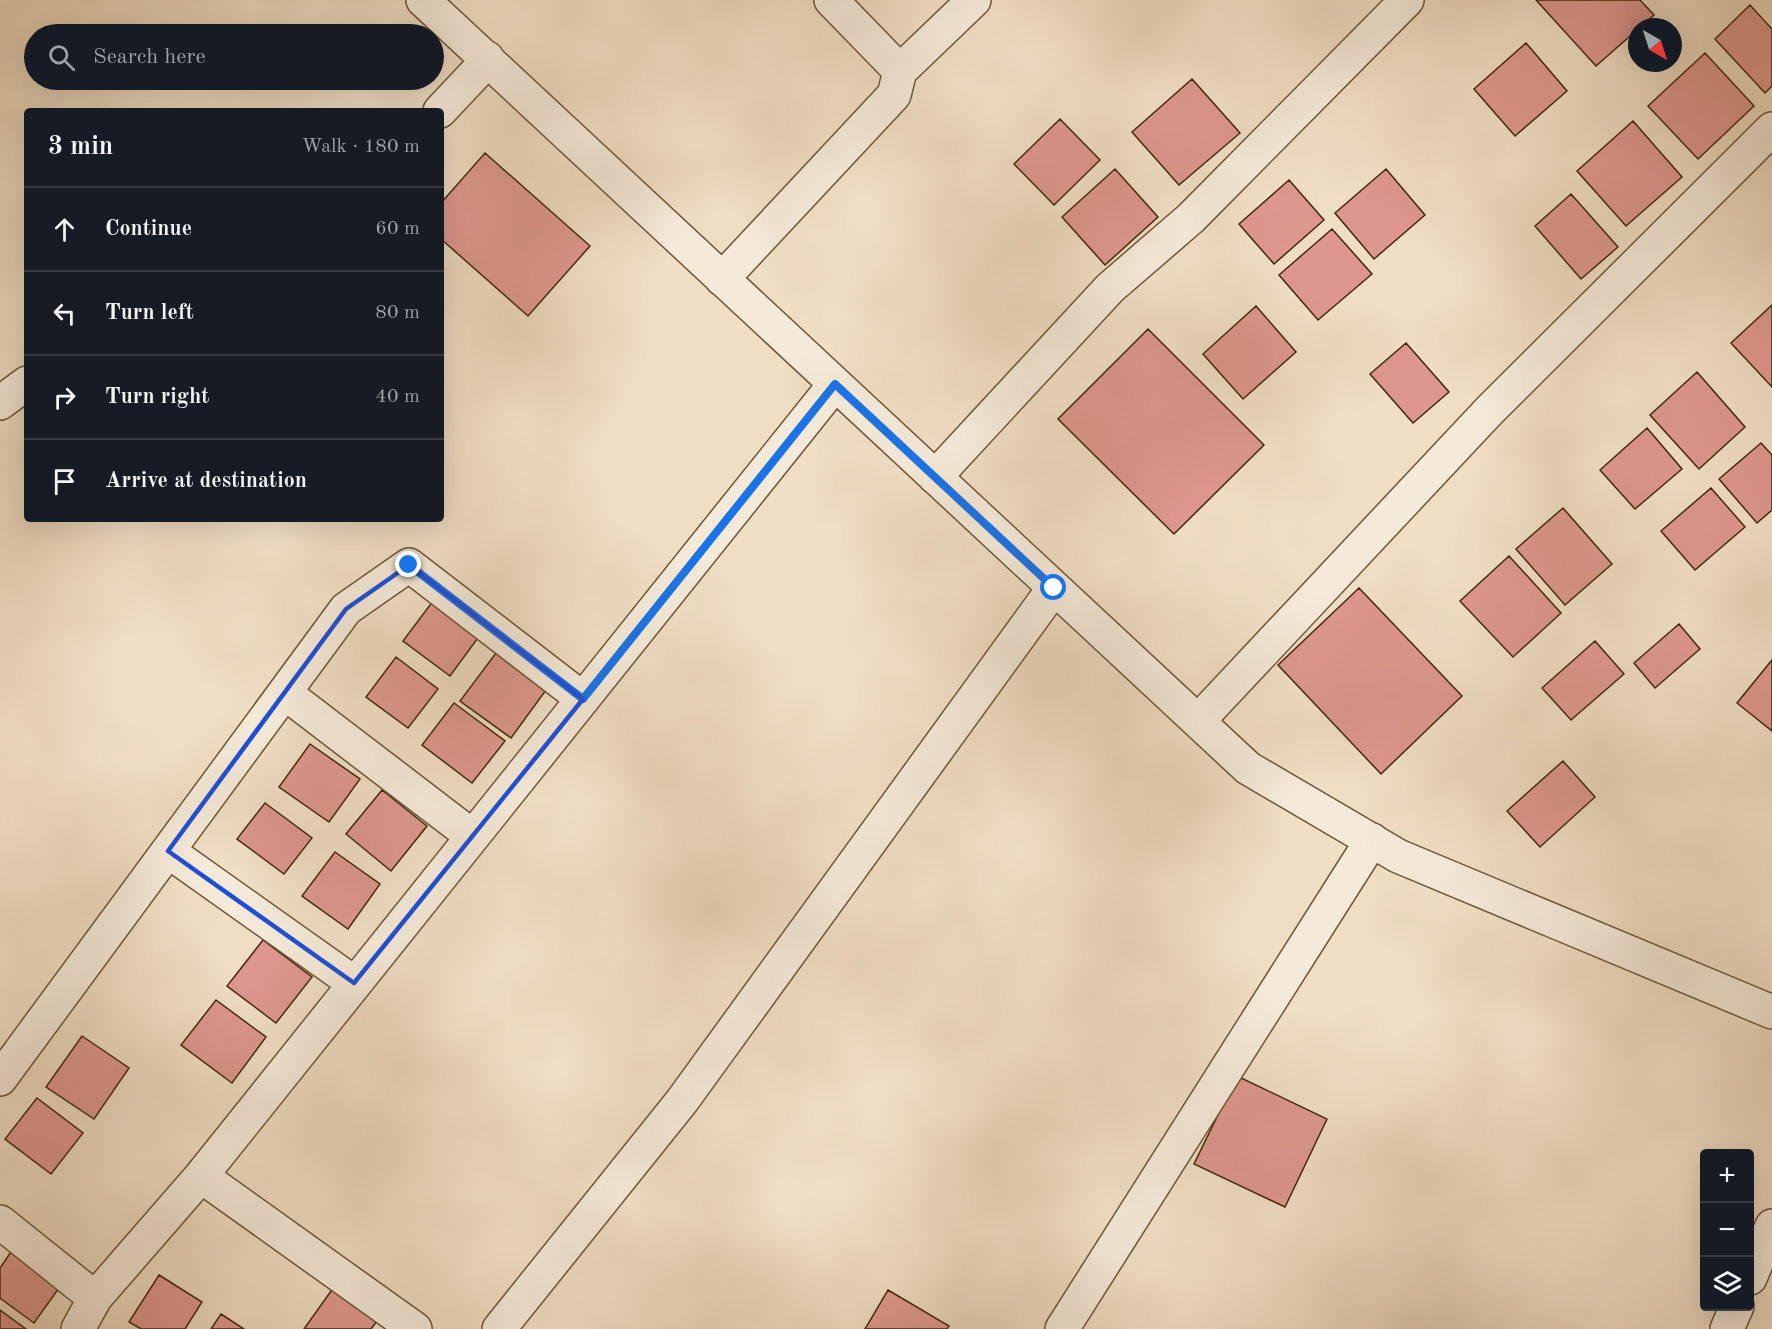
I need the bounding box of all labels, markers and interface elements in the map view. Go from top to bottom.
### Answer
north arrow [1628,18,1682,72]
search box [24,24,444,90]
icon: search [45,41,78,74]
text: Search here [93,46,206,68]
text: 3 min [48,134,113,160]
text: Walk · 180 m [301,137,420,157]
icon: ahead [48,213,81,246]
text: Continue [105,218,192,240]
text: 60 m [375,219,420,239]
icon: left [48,297,81,330]
text: Turn left [105,302,194,324]
text: 80 m [375,303,420,323]
icon: right [48,381,81,414]
text: Turn right [105,386,209,408]
text: 40 m [375,387,420,407]
icon: arrive [48,465,81,498]
text: Arrive at destination [105,470,307,492]
route end [395,551,421,577]
route start [1040,574,1066,600]
map controls [1700,1149,1754,1311]
button: + [1700,1149,1754,1203]
button: − [1700,1203,1754,1257]
button: layers [1700,1257,1754,1311]

